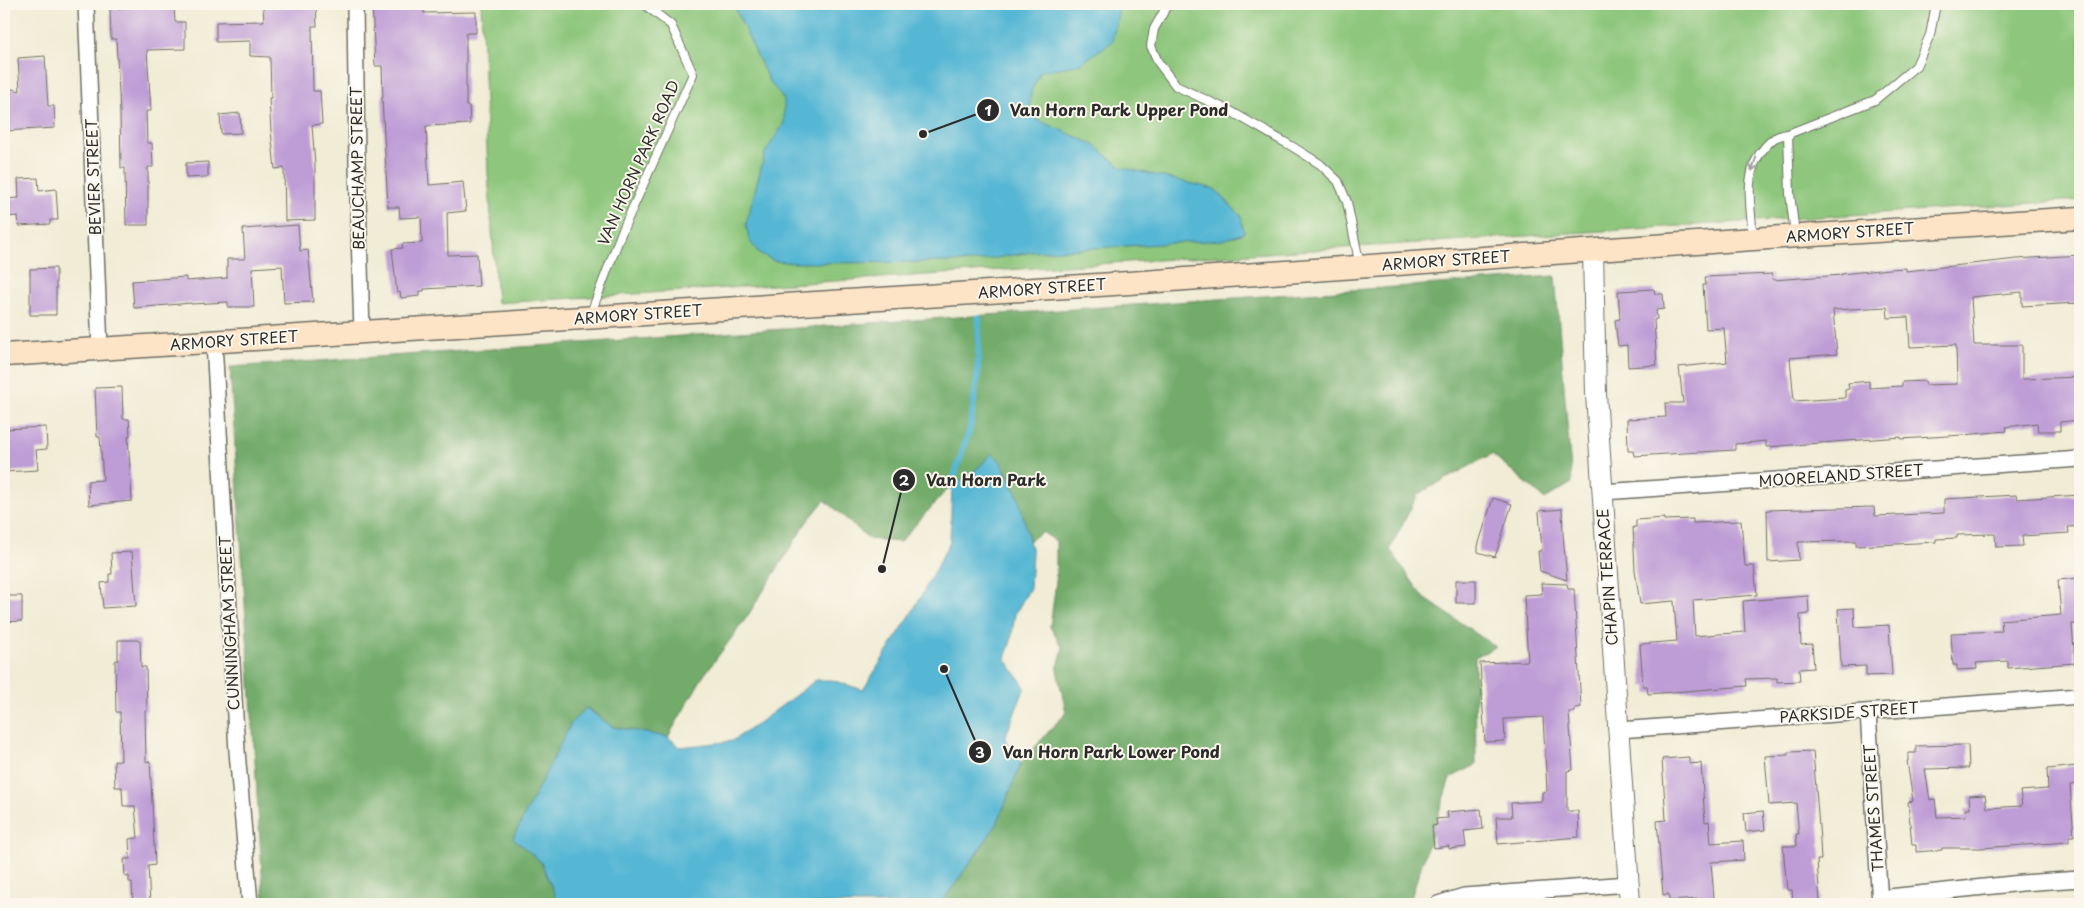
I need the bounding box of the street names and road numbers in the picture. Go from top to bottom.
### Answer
street label: VAN HORN PARK ROAD [591,76,685,249]
street label: BEAUCHAMP STREET [344,85,369,250]
street label: BEVIER STREET [79,117,106,236]
street label: ARMORY STREET [1785,215,1916,247]
street label: ARMORY STREET [1381,243,1512,275]
street label: ARMORY STREET [977,271,1108,303]
street label: ARMORY STREET [573,297,704,329]
street label: ARMORY STREET [169,323,300,355]
street label: MOORELAND STREET [1758,457,1925,492]
street label: CHAPIN TERRACE [1590,508,1623,647]
street label: CUNNINGHAM STREET [212,535,245,711]
street label: PARKSIDE STREET [1778,695,1920,728]
street label: THAMES STREET [1857,743,1888,873]

